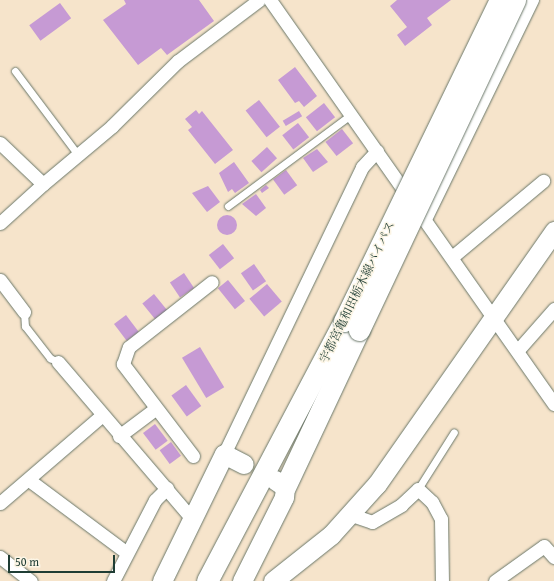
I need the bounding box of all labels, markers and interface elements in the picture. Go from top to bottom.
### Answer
street label: 宇都宮亀和田栃木線バイパス [316,219,398,365]
scale bar [10,547,117,573]
text: 50 m [15,553,39,570]

